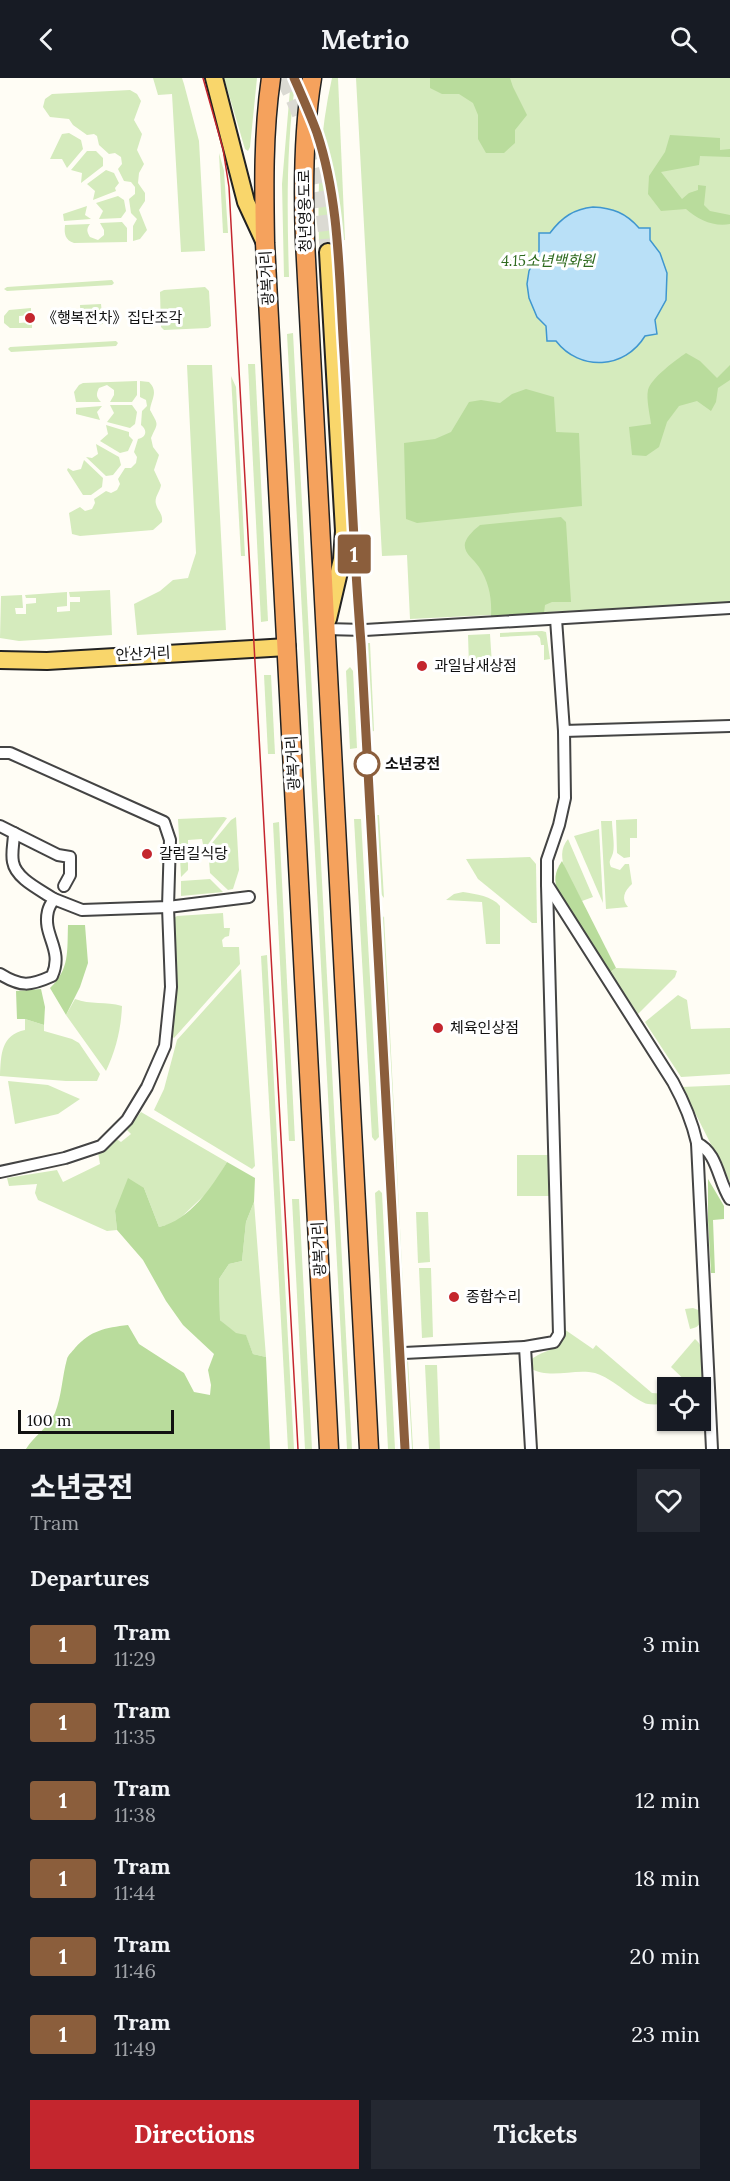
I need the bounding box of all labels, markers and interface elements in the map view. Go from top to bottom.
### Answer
text: Metrio [321,22,409,56]
icon: back [30,23,63,56]
icon: search [667,23,700,56]
street label: 청년영웅도로 [294,169,315,253]
street label: 광복거리 [256,250,277,306]
park label: 4.15소년백화원 [501,251,596,270]
place label: 《행복전차》집단조각 [42,308,183,327]
marker: 《행복전차》집단조각 [23,311,37,325]
line badge: 1 [334,534,374,574]
text: 1 [350,541,358,568]
street label: 안산거리 [115,643,171,664]
place label: 과일남새상점 [434,656,517,675]
marker: 과일남새상점 [415,659,429,673]
street label: 광복거리 [282,735,303,791]
marker: 소년궁전 [354,751,380,777]
place label: 소년궁전 [385,754,440,773]
place label: 갈럼길식당 [159,844,228,863]
marker: 갈럼길식당 [140,847,154,861]
place label: 체육인상점 [450,1018,519,1037]
marker: 체육인상점 [431,1021,445,1035]
street label: 광복거리 [308,1221,329,1277]
place label: 종합수리 [466,1287,521,1306]
marker: 종합수리 [447,1290,461,1304]
map controls [657,1377,711,1431]
button: locate [657,1377,711,1431]
scale bar [18,1407,174,1434]
text: 100 m [27,1410,71,1430]
text: 소년궁전 [30,1469,133,1505]
button: heart [637,1469,700,1532]
text: Tram [30,1510,79,1535]
text: Departures [30,1564,149,1592]
text: Tram [114,1618,170,1646]
text: 3 min [643,1630,700,1658]
text: 1 [59,1631,67,1658]
text: 11:29 [114,1646,156,1671]
text: Tram [114,1696,170,1724]
text: 9 min [642,1708,700,1736]
text: 1 [59,1709,67,1736]
text: 11:35 [114,1724,156,1749]
text: Tram [114,1774,170,1802]
text: 12 min [635,1786,700,1814]
text: 1 [59,1787,67,1814]
text: 11:38 [114,1802,156,1827]
text: Tram [114,1852,170,1880]
text: 18 min [635,1864,700,1892]
text: 1 [59,1865,67,1892]
text: 11:44 [114,1880,155,1905]
text: Tram [114,1930,170,1958]
text: 20 min [630,1942,700,1970]
text: 1 [59,1943,67,1970]
text: 11:46 [114,1958,156,1983]
text: Tram [114,2008,170,2036]
text: 23 min [631,2020,700,2048]
text: 1 [59,2021,67,2048]
text: 11:49 [114,2036,156,2061]
button: Directions [30,2100,359,2169]
button: Tickets [371,2100,700,2169]

